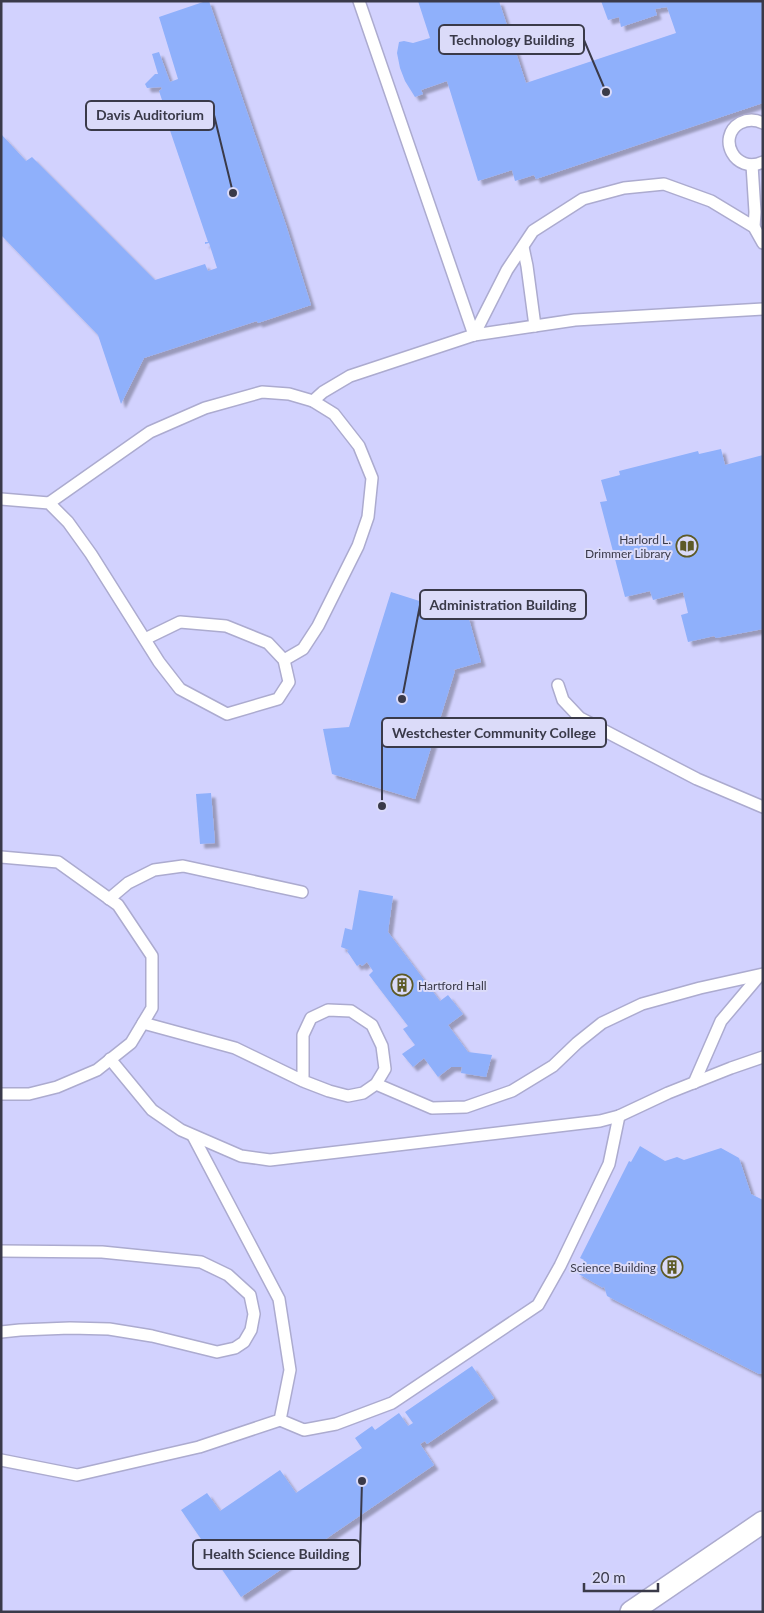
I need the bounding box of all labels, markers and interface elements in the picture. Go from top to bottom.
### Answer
callout: Technology Building [439,25,584,54]
text: Technology Building [450,31,575,48]
callout: Davis Auditorium [86,101,214,130]
text: Davis Auditorium [96,106,204,123]
place label: Harlord L. Drimmer Library [585,532,672,561]
library icon: Harlord L. Drimmer Library [675,534,699,558]
callout: Administration Building [420,590,586,619]
text: Administration Building [429,596,577,613]
callout: Westchester Community College [382,718,606,747]
text: Westchester Community College [392,724,596,741]
building icon: Hartford Hall [390,973,414,997]
place label: Hartford Hall [418,978,487,993]
building icon: Science Building [660,1255,684,1279]
place label: Science Building [570,1260,656,1275]
callout: Health Science Building [193,1540,360,1569]
text: Health Science Building [203,1545,350,1562]
scale bar [584,1560,658,1592]
text: 20 m [592,1568,626,1586]

